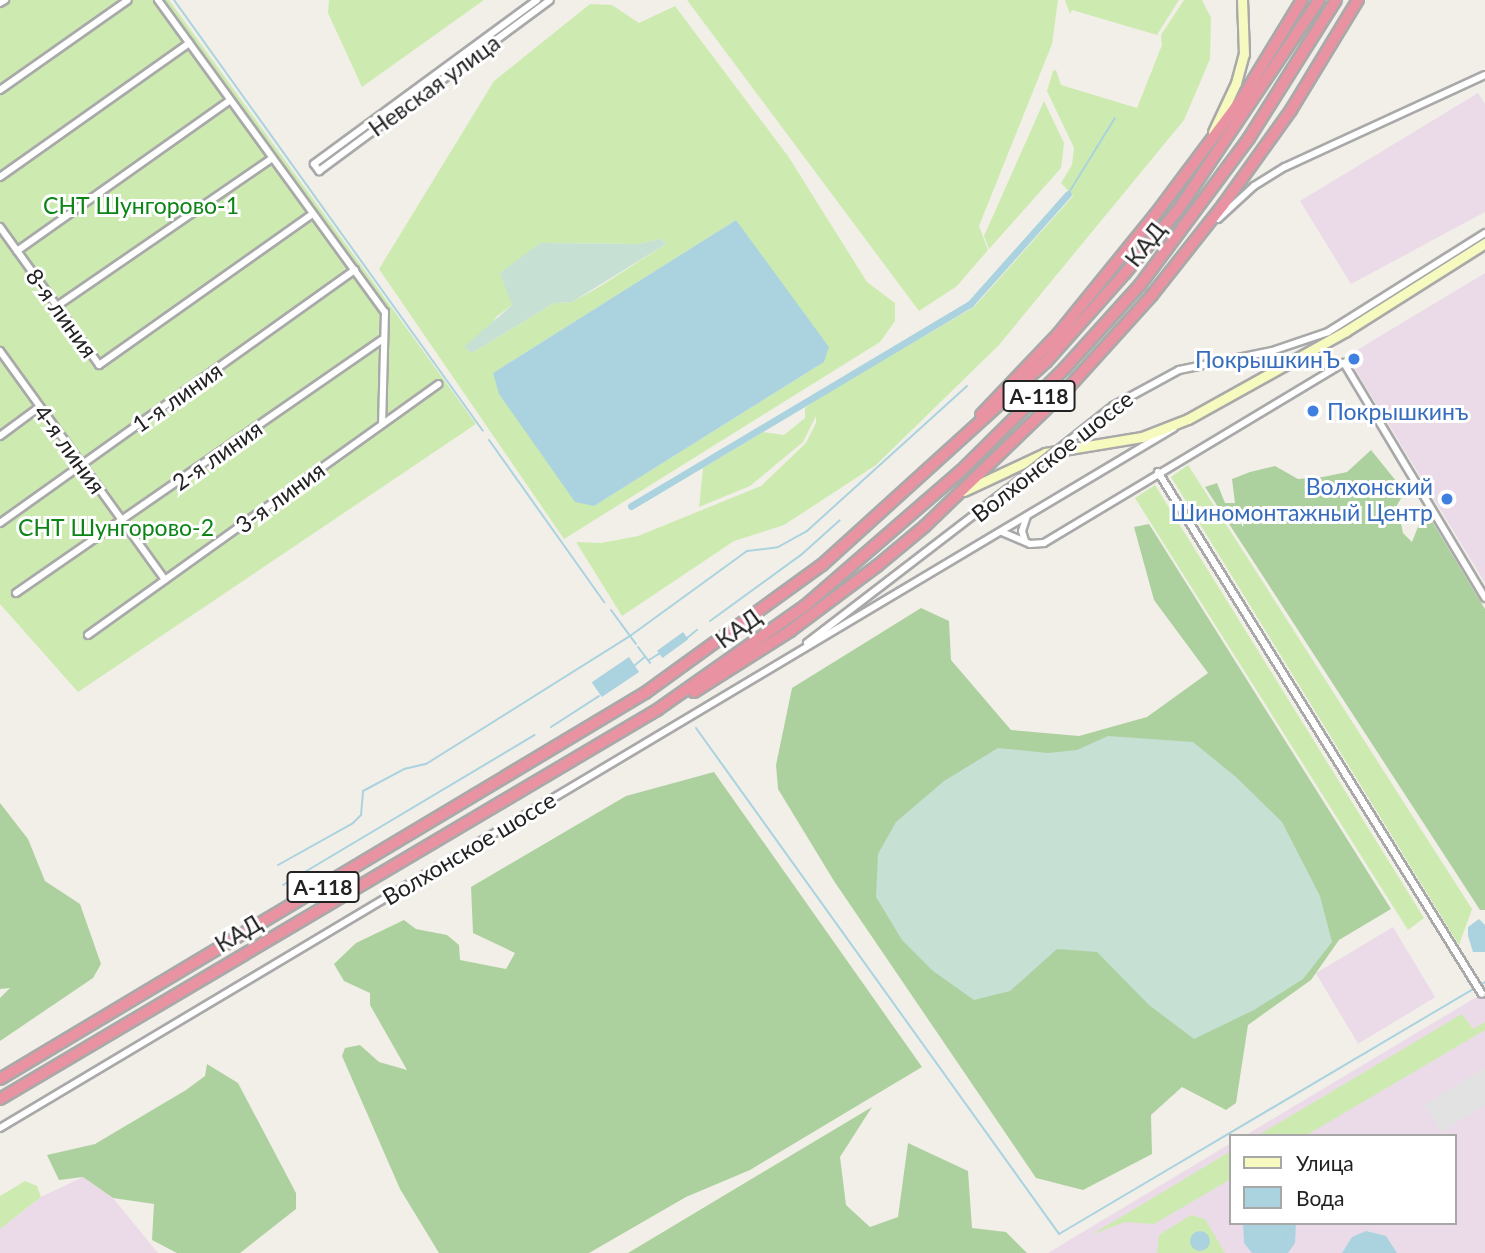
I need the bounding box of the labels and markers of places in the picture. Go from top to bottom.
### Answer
place label: ПокрышкинЪ [1195,345,1340,373]
marker: ПокрышкинЪ [1346,351,1362,367]
place label: Покрышкинъ [1327,397,1468,425]
marker: Покрышкинъ [1305,403,1321,419]
place label: Волхонский Шиномонтажный Центр [1170,472,1433,526]
marker: Волхонский Шиномонтажный Центр [1439,491,1455,507]

